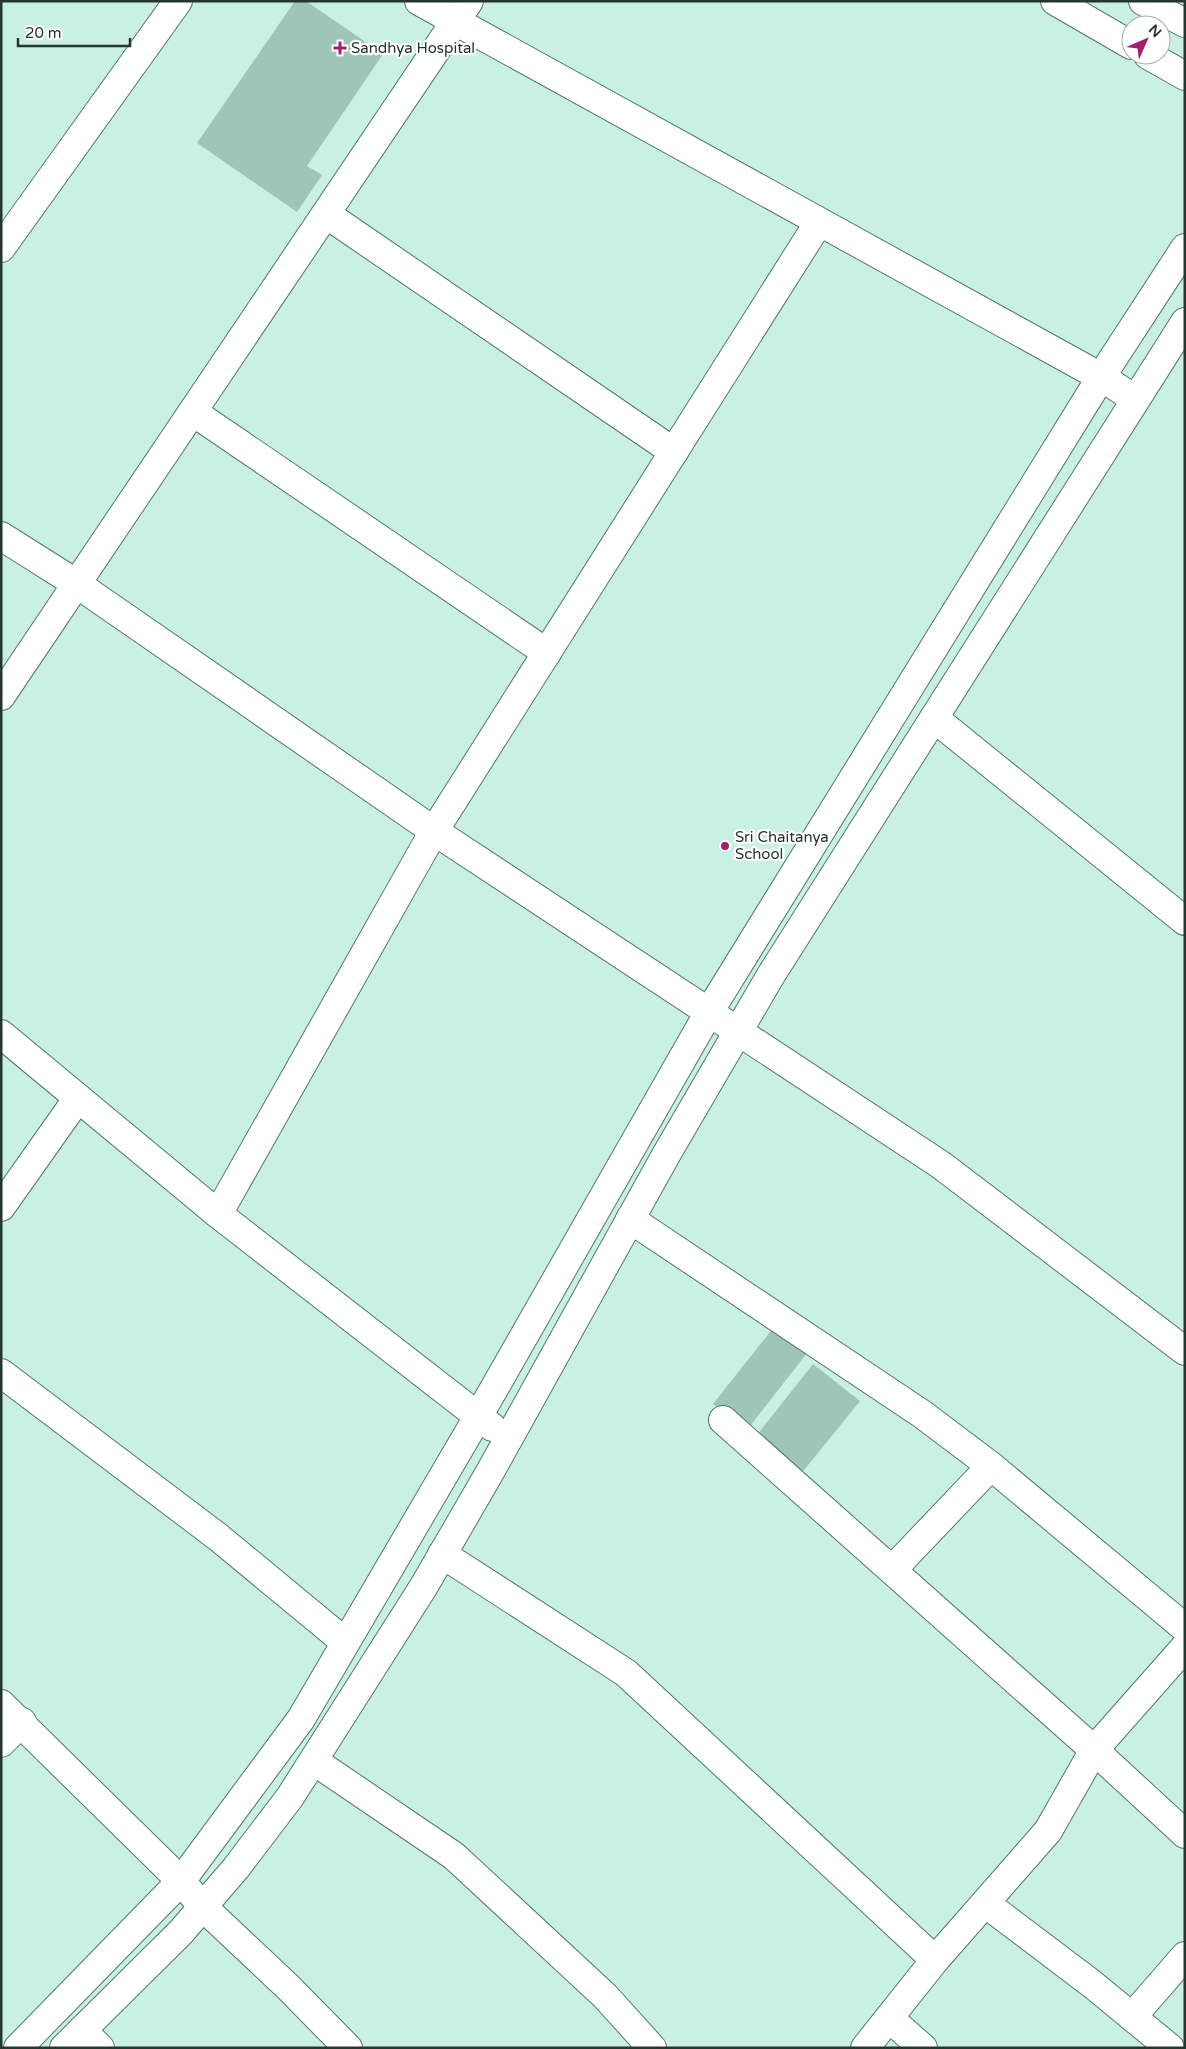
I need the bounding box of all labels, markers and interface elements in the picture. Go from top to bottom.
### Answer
scale bar [18,15,130,47]
north arrow [1121,15,1171,65]
text: N [1145,21,1165,41]
text: 20 m [25,24,62,42]
place label: Sandhya Hospital [351,39,475,57]
marker: Sandhya Hospital [333,41,347,55]
place label: Sri Chaitanya School [735,828,829,863]
marker: Sri Chaitanya School [719,840,731,852]

